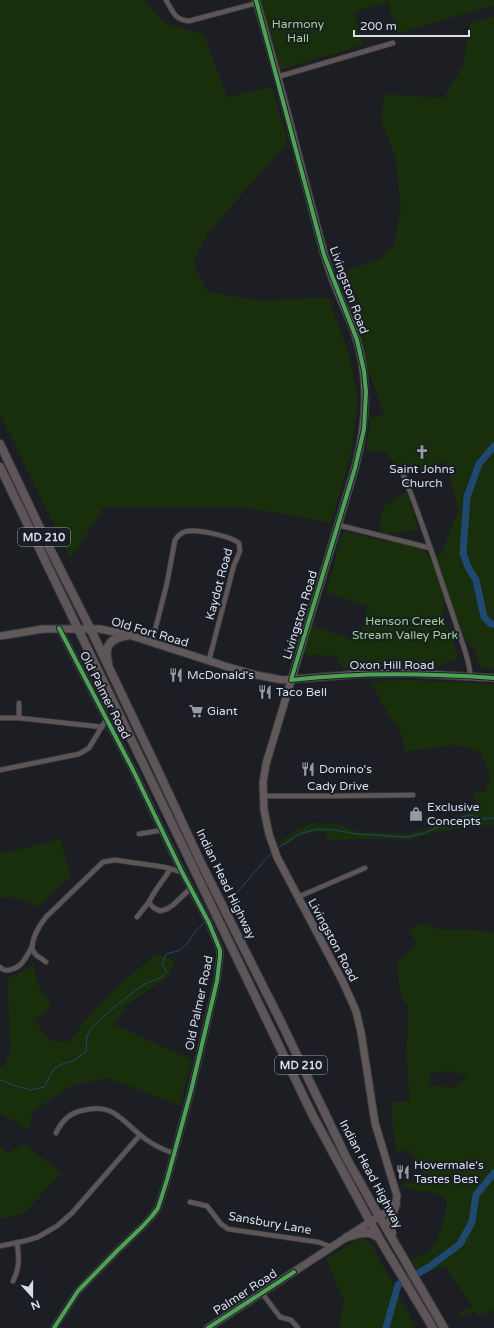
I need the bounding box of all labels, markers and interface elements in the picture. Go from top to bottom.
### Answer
scale bar [354,12,469,38]
park label: Harmony Hall [272,17,325,45]
text: 200 m [360,19,397,33]
street label: Livingston Road [327,244,371,336]
church icon: Saint Johns Church [414,444,430,460]
place label: Saint Johns Church [389,462,455,490]
road number: MD 210 [18,528,70,546]
street label: Kaydot Road [203,547,235,621]
street label: Livingston Road [280,569,320,661]
street label: Old Fort Road [110,614,190,650]
park label: Henson Creek Stream Valley Park [352,614,459,642]
street label: Old Palmer Road [77,649,133,741]
street label: Oxon Hill Road [350,658,434,672]
restaurant icon: McDonald's [168,667,184,683]
place label: McDonald's [187,668,254,682]
restaurant icon: Taco Bell [257,684,273,700]
place label: Taco Bell [276,685,327,699]
supermarket icon: Giant [188,703,204,719]
place label: Giant [207,704,238,718]
restaurant icon: Domino's [300,761,316,777]
place label: Domino's [319,762,372,776]
street label: Cady Drive [307,779,369,793]
place label: Exclusive Concepts [427,800,481,828]
shop icon: Exclusive Concepts [408,806,424,822]
street label: Indian Head Highway [193,827,259,942]
street label: Livingston Road [305,896,361,984]
street label: Old Palmer Road [182,954,216,1052]
road number: MD 210 [275,1056,327,1074]
street label: Indian Head Highway [336,1117,406,1231]
place label: Hovermale's Tastes Best [414,1158,484,1186]
restaurant icon: Hovermale's Tastes Best [395,1164,411,1180]
street label: Sansbury Lane [227,1209,313,1237]
street label: Palmer Road [211,1266,279,1318]
north arrow [12,1276,52,1316]
text: N [29,1297,42,1313]

